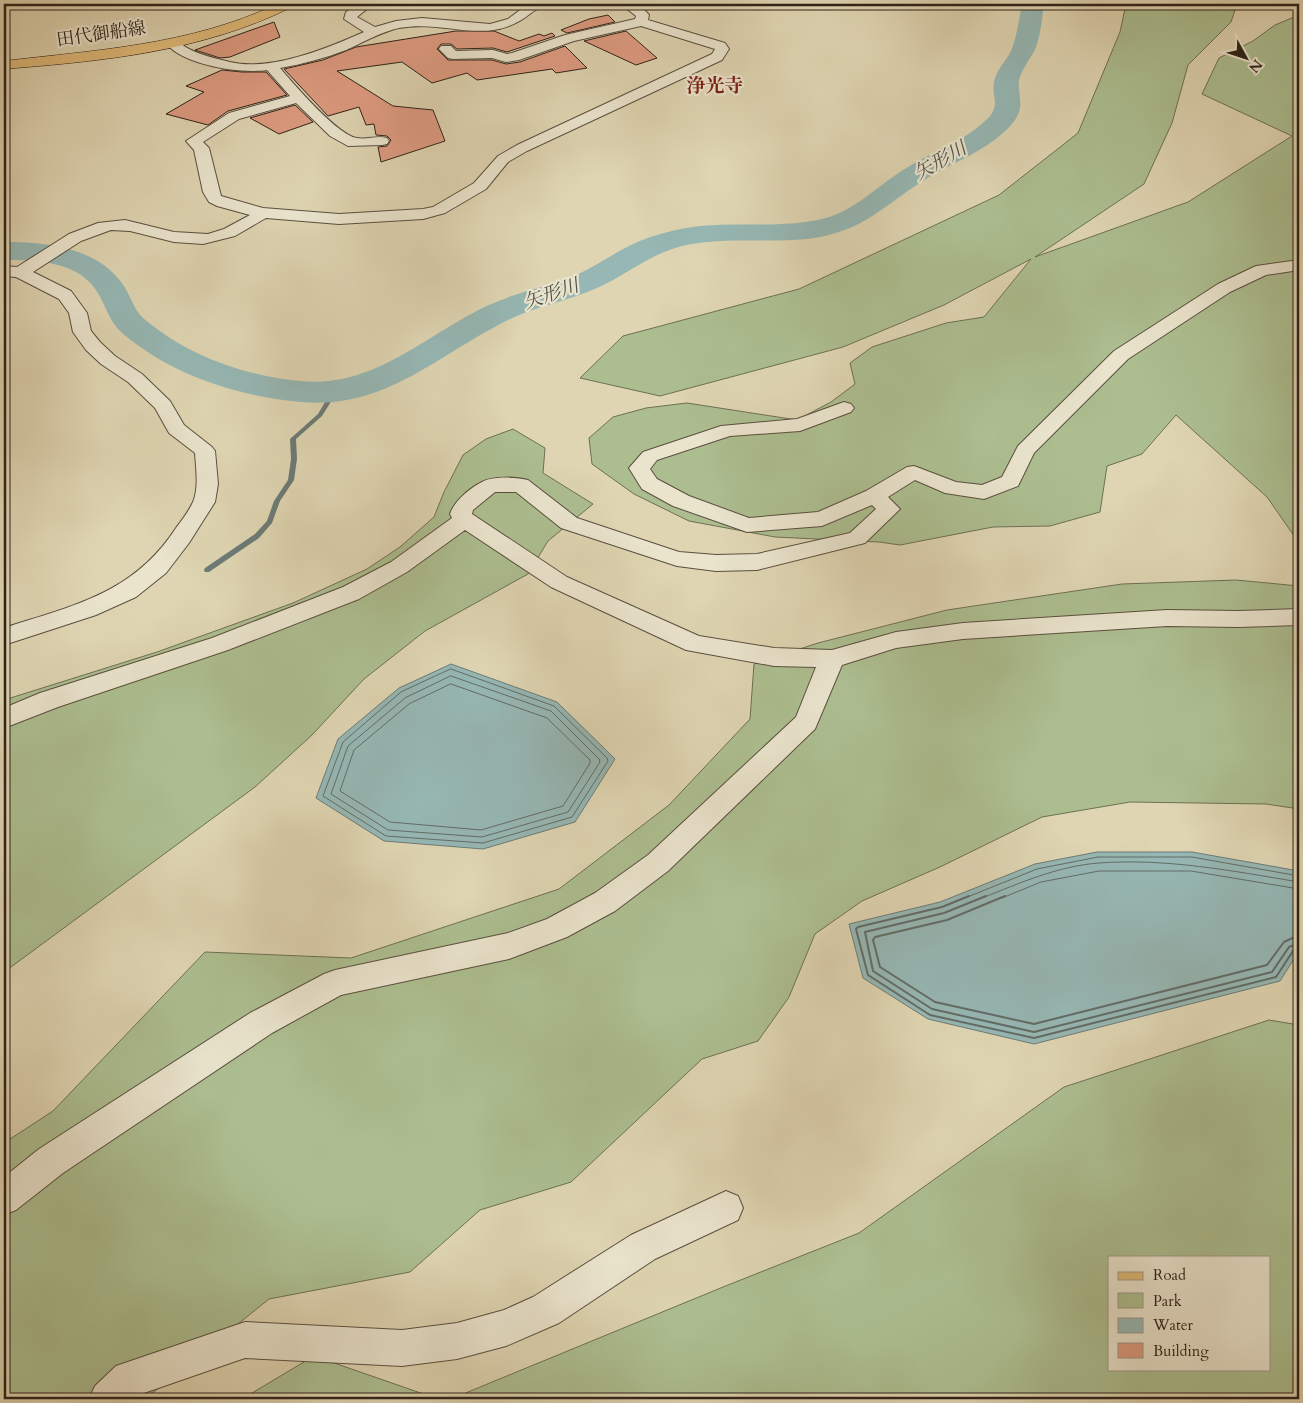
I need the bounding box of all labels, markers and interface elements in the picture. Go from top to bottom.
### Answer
street label: 田代御船線 [55,15,147,53]
north arrow [1220,32,1270,82]
text: N [1244,55,1267,77]
district label: 浄光寺 [686,73,744,99]
water label: 矢形川 [909,134,973,187]
water label: 矢形川 [520,272,584,316]
legend [1108,1256,1270,1370]
text: Road [1153,1265,1186,1285]
text: Park [1153,1291,1182,1311]
text: Water [1152,1315,1194,1335]
text: Building [1153,1341,1209,1361]

